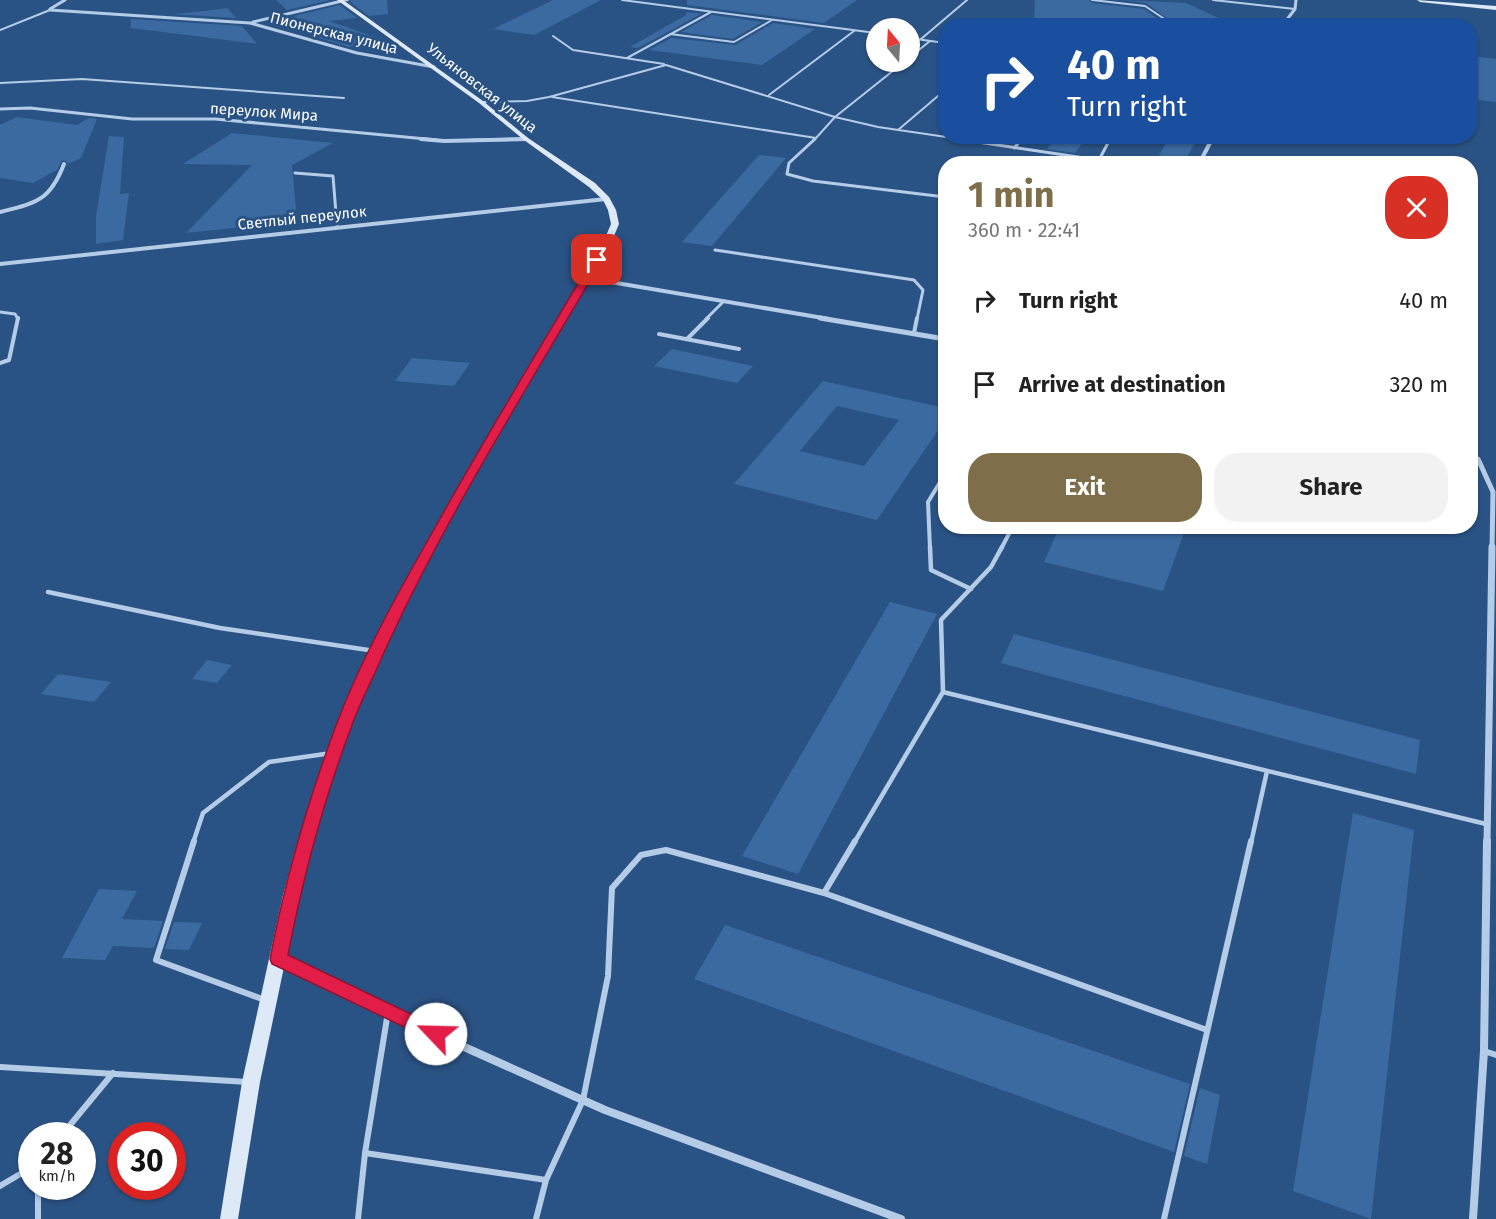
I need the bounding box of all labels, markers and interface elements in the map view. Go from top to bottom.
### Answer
street label: Пионерская улица [268,8,400,58]
north arrow [866,18,920,72]
map controls [866,18,920,72]
street label: Ульяновская улица [423,39,541,137]
text: 40 m [1067,40,1161,90]
icon: right [968,42,1046,120]
text: Turn right [1067,91,1187,123]
street label: переулок Мира [209,99,319,125]
text: 1 min [968,173,1055,217]
button: close [1385,176,1448,239]
street label: Светлый переулок [237,202,368,234]
text: 360 m · 22:41 [968,218,1080,242]
pin [571,234,622,285]
icon: arrive [580,243,613,276]
icon: right [968,284,1001,317]
text: Turn right [1019,287,1118,314]
text: 40 m [1399,287,1448,314]
icon: arrive [968,368,1001,401]
text: Arrive at destination [1019,371,1226,398]
text: 320 m [1389,371,1448,398]
button: Exit [968,453,1202,522]
button: Share [1214,453,1448,522]
position arrow [404,1002,468,1066]
speed limit sign: 30 [108,1122,186,1200]
text: 28 [41,1136,73,1172]
text: km/h [38,1167,76,1185]

